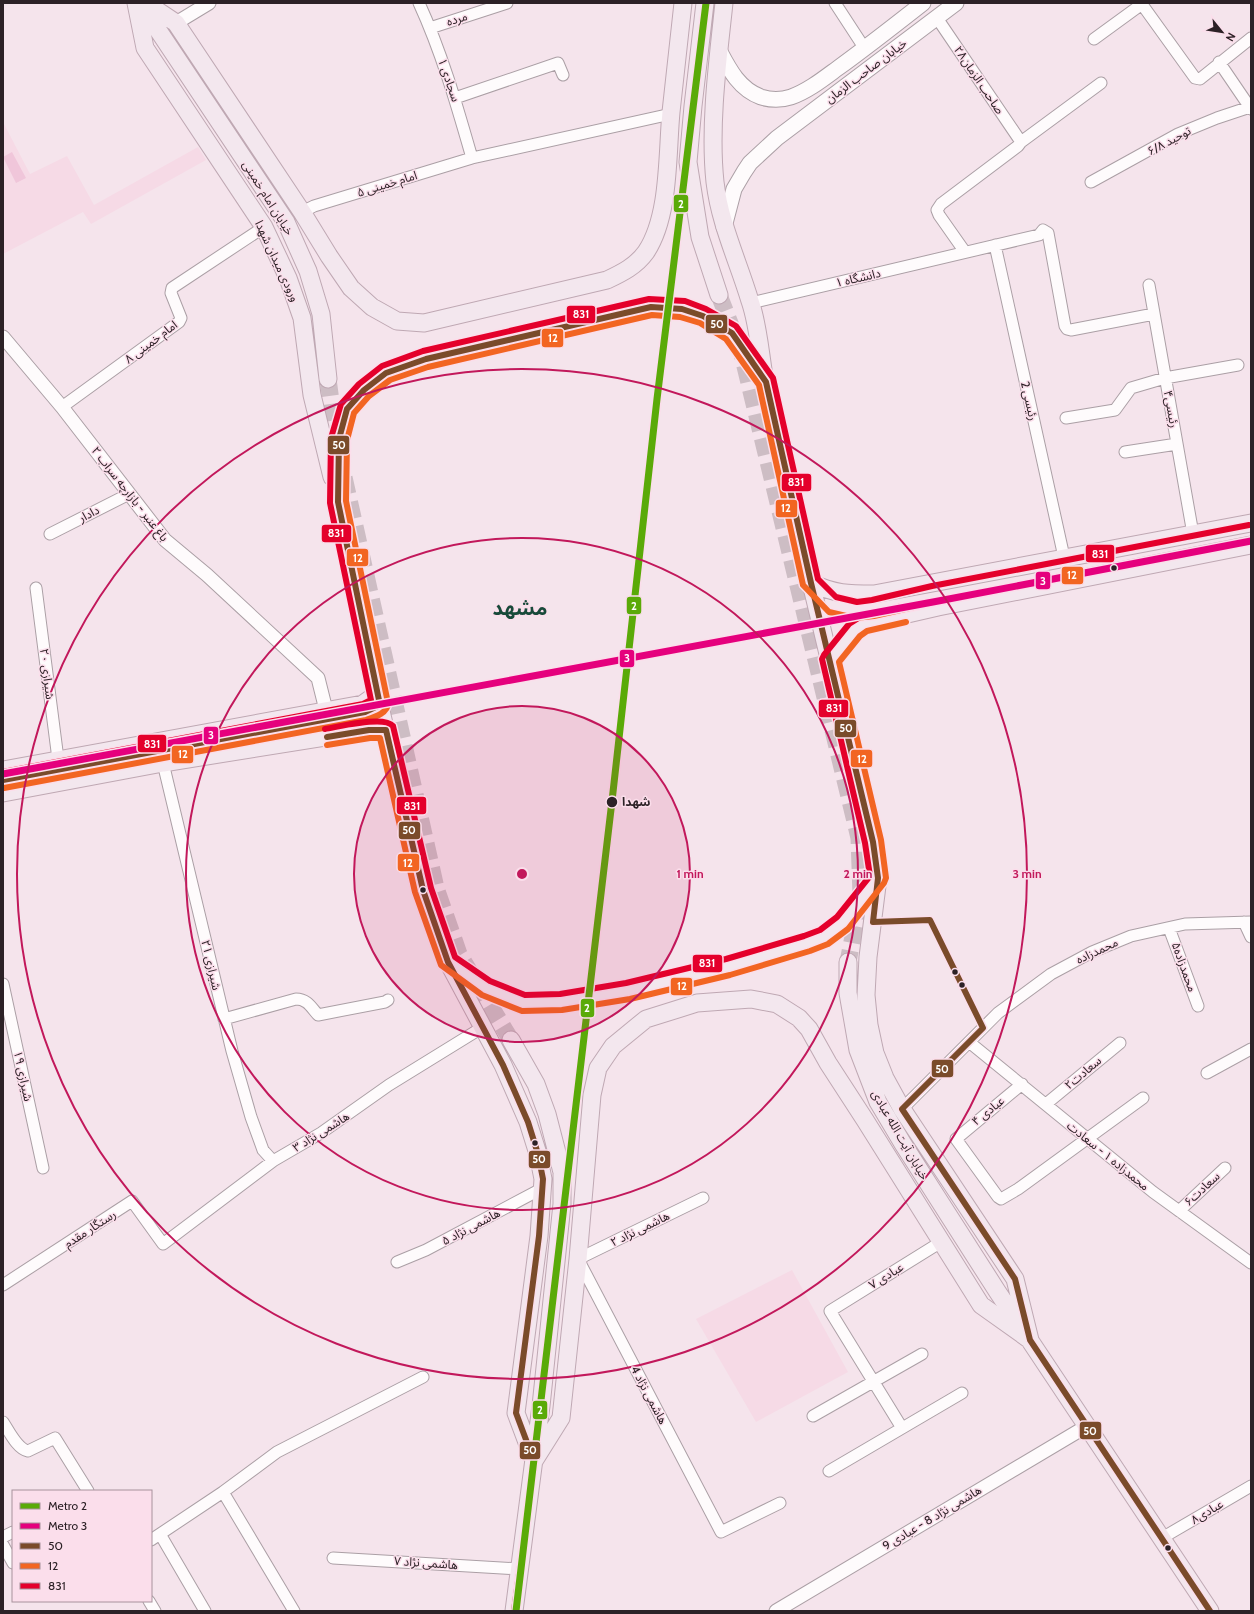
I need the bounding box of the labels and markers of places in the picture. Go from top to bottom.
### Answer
unlabelled marker [1109,563,1119,573]
place label: شهدا [622,794,650,809]
marker: شهدا [605,795,619,809]
centre of rings [515,867,529,881]
unlabelled marker [418,885,428,895]
unlabelled marker [950,967,960,977]
unlabelled marker [957,980,967,990]
unlabelled marker [530,1138,540,1148]
unlabelled marker [1163,1543,1173,1553]

